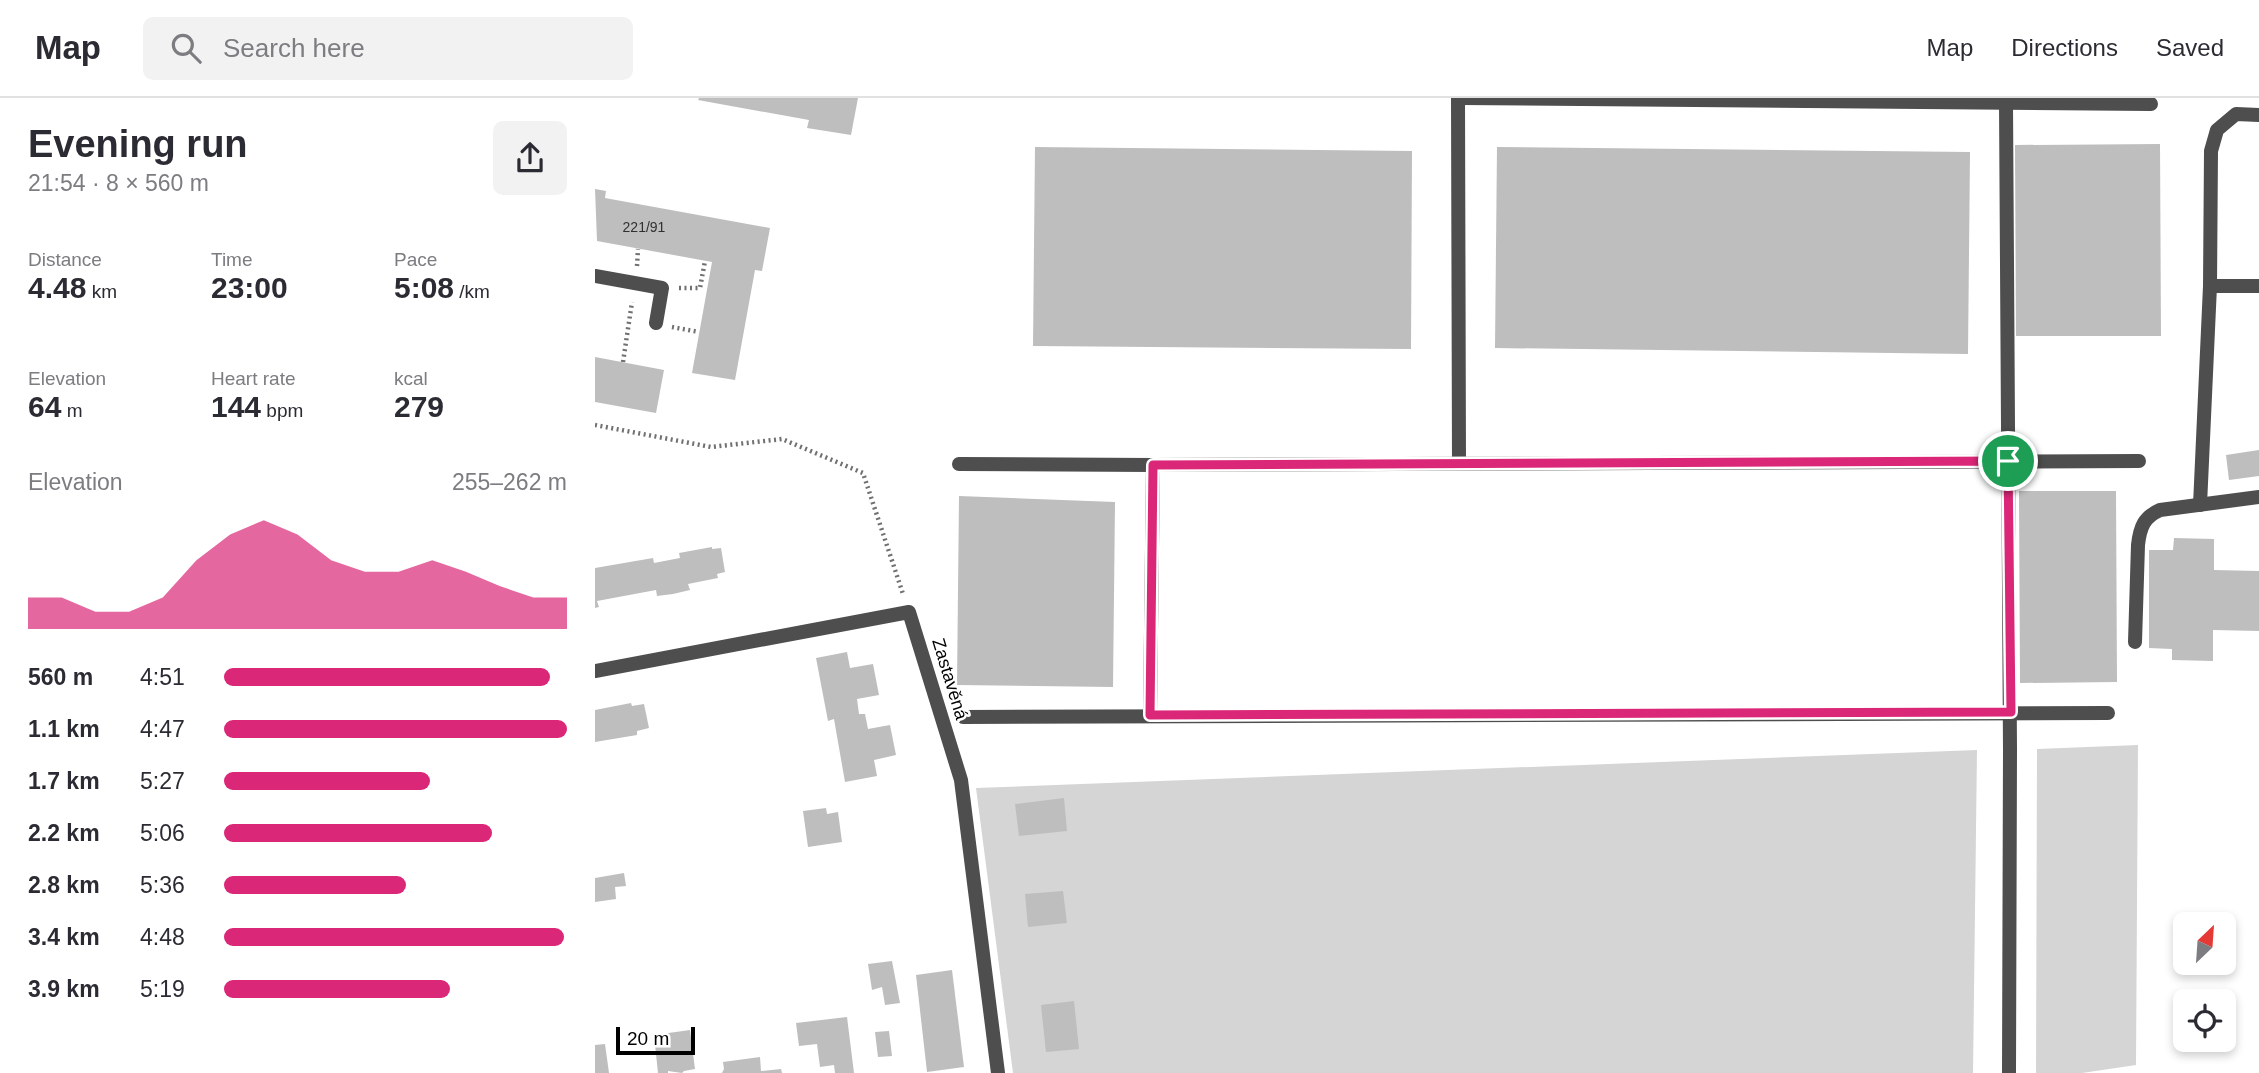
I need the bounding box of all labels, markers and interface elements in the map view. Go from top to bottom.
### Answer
search box [143,17,633,80]
text: Map [35,29,101,66]
icon: search [167,29,205,67]
text: Search here [223,33,365,63]
text: Map [1927,34,1973,61]
text: Directions [2011,34,2118,61]
text: Saved [2156,34,2224,61]
button: share [493,121,567,195]
text: Evening run [28,123,248,165]
text: 21:54 · 8 × 560 m [28,170,209,196]
house number: 221/91 [623,219,666,235]
text: Distance [28,249,102,270]
text: Time [211,249,253,270]
text: Pace [394,249,437,270]
text: 4.48 [28,271,86,304]
text: 23:00 [211,271,288,304]
text: 5:08 [394,271,454,304]
text: km [86,281,117,302]
text: /km [454,281,490,302]
text: Elevation [28,368,106,389]
text: Heart rate [211,368,295,389]
text: kcal [394,368,428,389]
text: 64 [28,390,61,423]
text: 144 [211,390,261,423]
text: 279 [394,390,444,423]
text: m [61,400,82,421]
text: bpm [261,400,303,421]
pin [1978,431,2038,491]
icon: arrive [1989,442,2027,480]
text: Elevation [28,469,123,495]
text: 255–262 m [452,469,567,495]
street label: Zastavěná [928,636,972,723]
text: 560 m [28,664,93,690]
text: 4:51 [140,664,185,690]
text: 1.1 km [28,716,100,742]
text: 4:47 [140,716,185,742]
text: 1.7 km [28,768,100,794]
text: 5:27 [140,768,185,794]
text: 2.2 km [28,820,100,846]
text: 5:06 [140,820,185,846]
text: 2.8 km [28,872,100,898]
text: 5:36 [140,872,185,898]
north arrow [2173,912,2237,975]
map controls [2173,912,2236,1052]
text: 3.4 km [28,924,100,950]
text: 4:48 [140,924,185,950]
text: 3.9 km [28,976,100,1002]
text: 5:19 [140,976,185,1002]
button: locate [2173,989,2236,1052]
scale bar [616,1024,695,1056]
text: 20 m [627,1028,669,1049]

